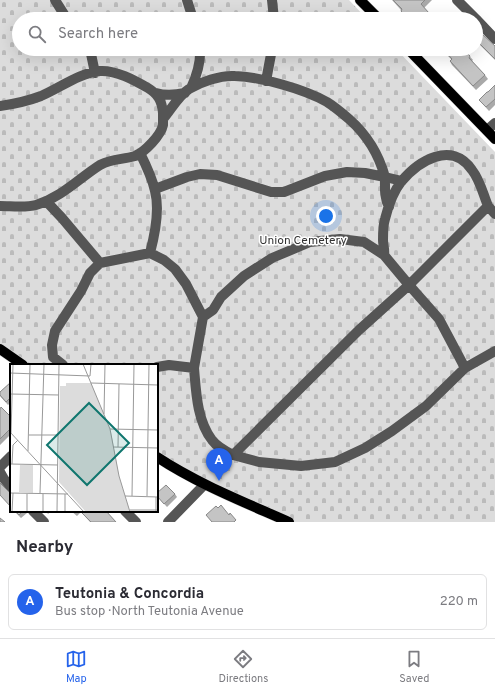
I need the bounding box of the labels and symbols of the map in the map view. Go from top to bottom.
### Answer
your location [316,206,336,226]
park label: Union Cemetery [259,233,347,249]
inset map [10,364,158,512]
pin: A [206,448,232,481]

